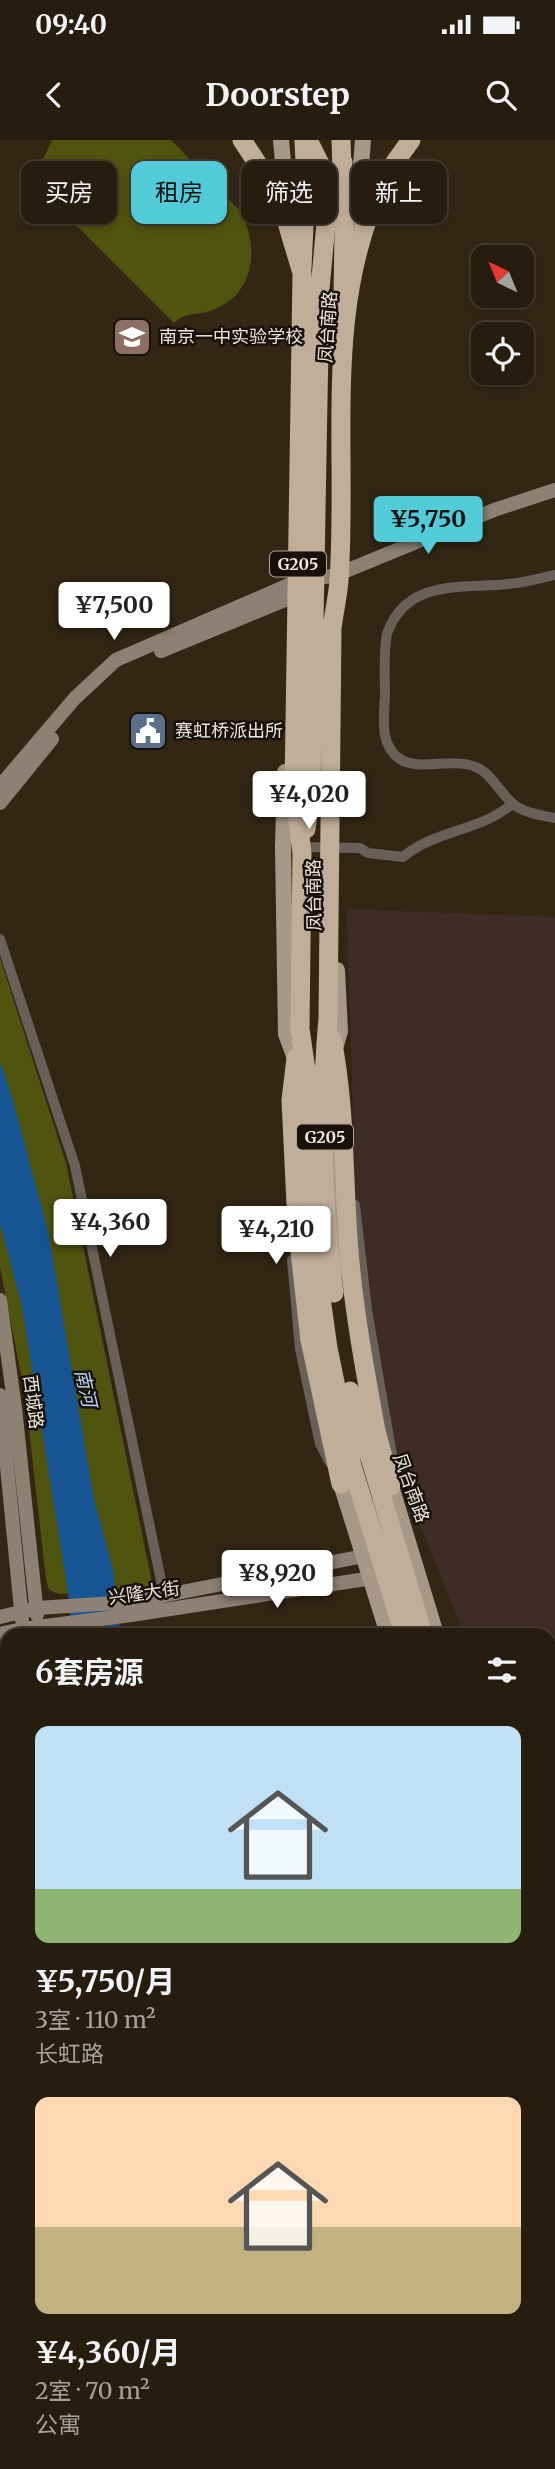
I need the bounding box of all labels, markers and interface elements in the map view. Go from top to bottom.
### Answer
text: 09:40 [35,8,107,41]
text: Doorstep [205,75,350,115]
icon: back [35,76,73,114]
icon: search [482,76,520,114]
chip: 买房 [21,161,117,224]
chip: 租房 [131,161,227,224]
chip: 筛选 [241,161,337,224]
chip: 新上 [351,161,447,224]
north arrow [471,245,534,308]
map controls [471,245,534,385]
street label: 凤台南路 [314,290,341,364]
school or university icon: 南京一中实验学校 [111,316,153,358]
button: locate [471,322,534,385]
place label: 南京一中实验学校 [159,325,303,348]
pin: ¥5,750 [371,496,485,556]
text: ¥5,750 [390,504,466,533]
road number: G205 [270,552,326,576]
pin: ¥7,500 [57,582,171,642]
text: ¥7,500 [75,590,153,619]
public building icon: 赛虹桥派出所 [127,710,169,752]
place label: 赛虹桥派出所 [175,719,283,742]
pin: ¥4,020 [252,772,366,831]
text: ¥4,020 [269,779,349,808]
street label: 凤台南路 [301,859,326,931]
road number: G205 [297,1124,353,1149]
pin: ¥4,360 [53,1200,167,1259]
pin: ¥4,210 [219,1206,333,1266]
text: ¥4,360 [70,1207,150,1236]
text: ¥4,210 [238,1214,314,1243]
water label: 南河 [70,1367,103,1413]
street label: 西城路 [19,1374,48,1430]
street label: 凤台南路 [388,1450,435,1526]
pin: ¥8,920 [220,1550,334,1610]
text: ¥8,920 [238,1558,316,1587]
street label: 兴隆大街 [107,1576,181,1609]
icon: filters [483,1651,521,1689]
text: 6套房源 [35,1653,143,1691]
icon: home [215,1772,341,1898]
text: ¥5,750/月 [35,1962,175,2000]
text: 3室 · 110 m² [35,2005,156,2034]
text: 长虹路 [35,2039,104,2068]
icon: home [215,2143,341,2269]
text: ¥4,360/月 [35,2333,181,2371]
text: 2室 · 70 m² [35,2376,150,2405]
text: 公寓 [35,2410,81,2439]

